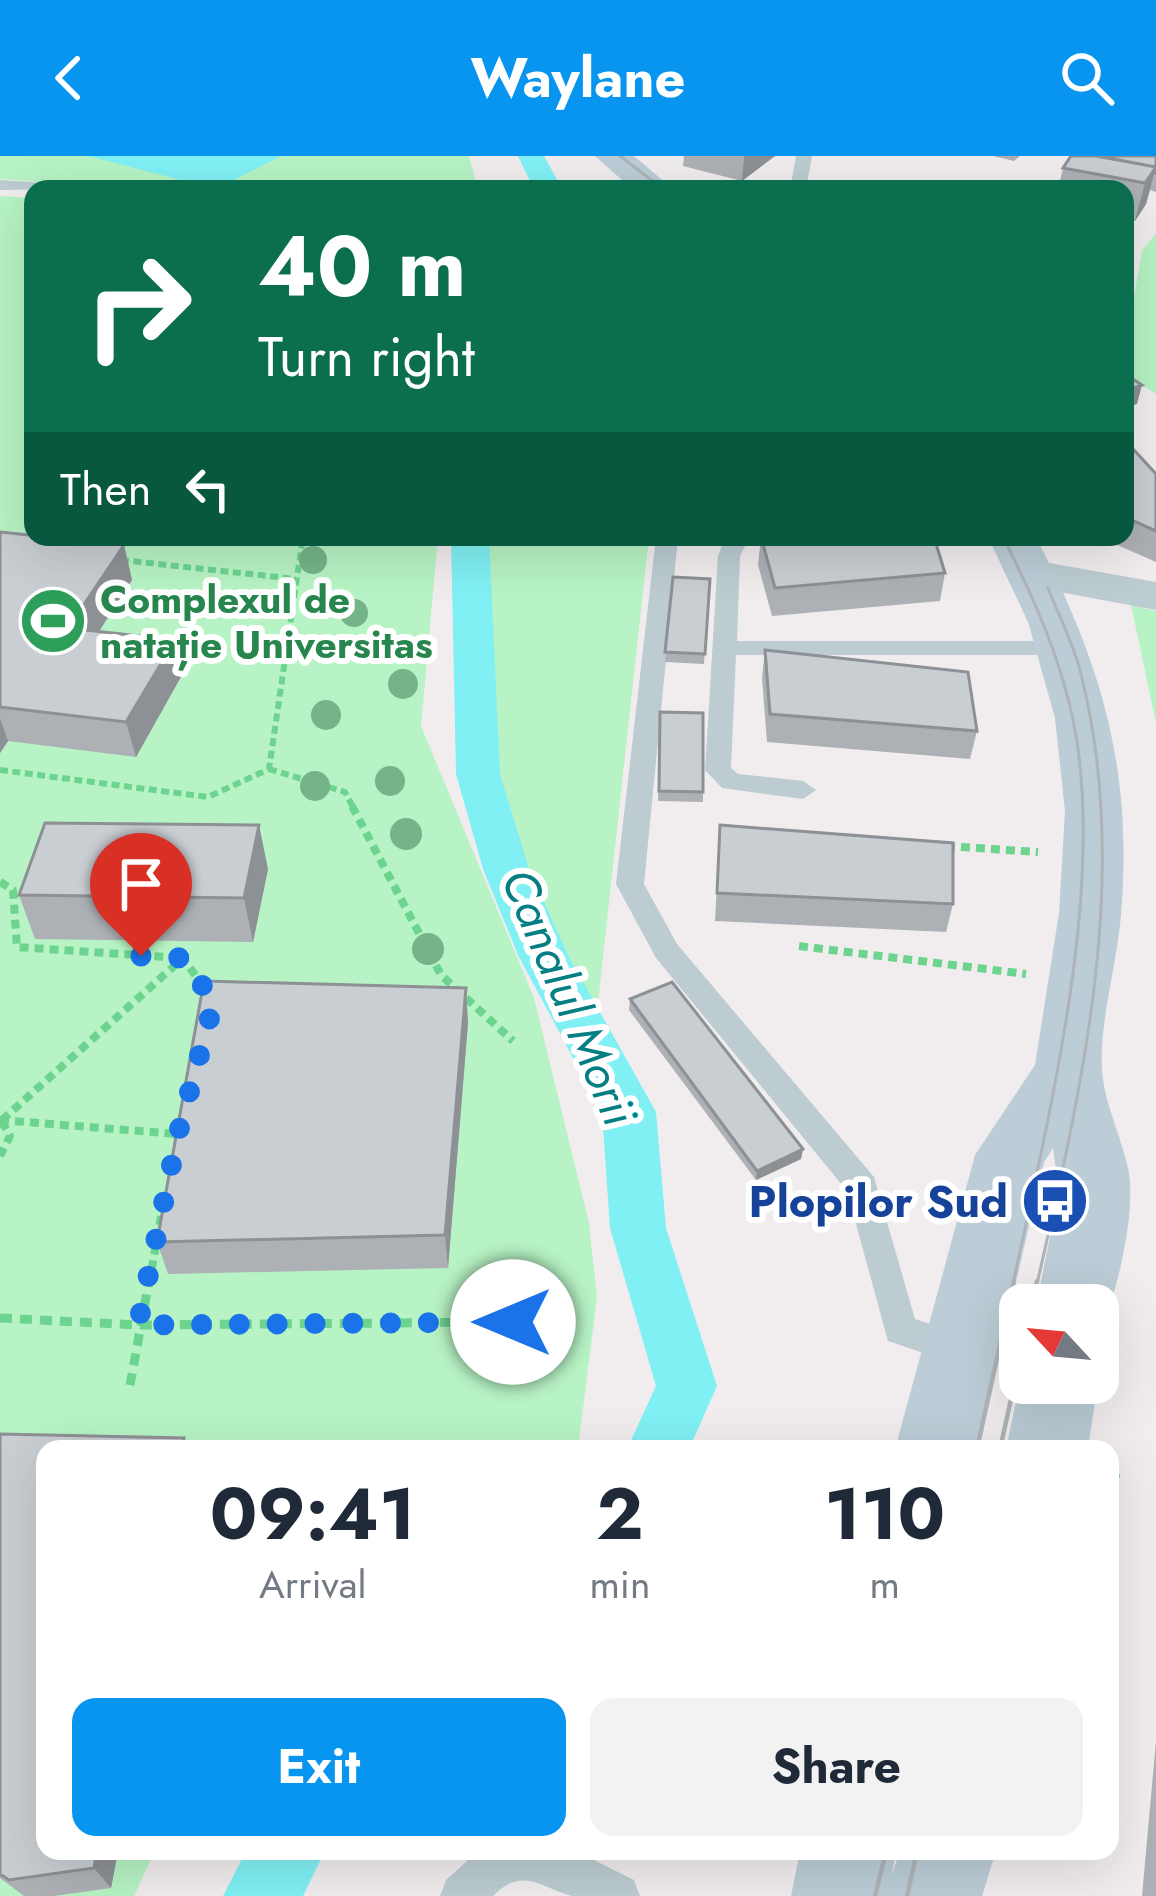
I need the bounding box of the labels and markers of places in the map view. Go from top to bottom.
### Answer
place label: Complexul de natație Universitas [100,571,433,673]
sports icon: Complexul de natație Universitas [18,586,88,656]
pin [90,833,192,956]
bus stop icon: Plopilor Sud [1020,1166,1090,1236]
place label: Plopilor Sud [749,1169,1008,1234]

